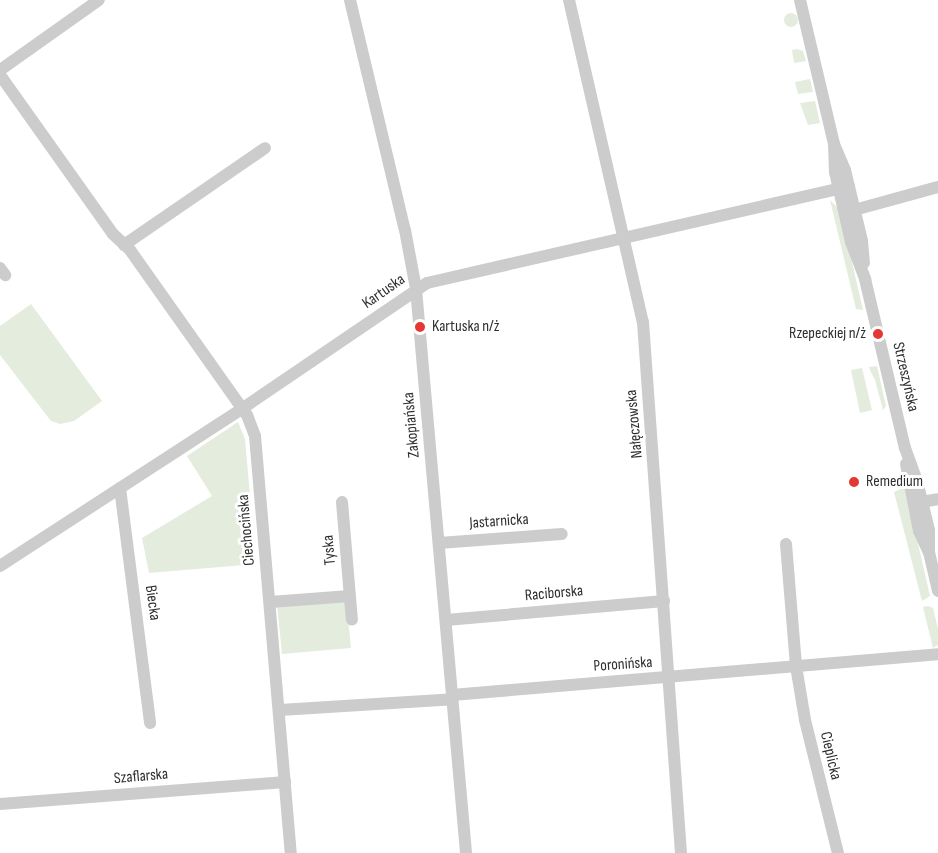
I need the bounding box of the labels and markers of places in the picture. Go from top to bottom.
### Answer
place label: Kartuska n/ż [432,317,499,337]
marker: Kartuska n/ż [413,320,427,334]
place label: Rzepeckiej n/ż [789,324,866,344]
marker: Rzepeckiej n/ż [871,327,885,341]
place label: Remedium [866,472,923,492]
marker: Remedium [847,475,861,489]

